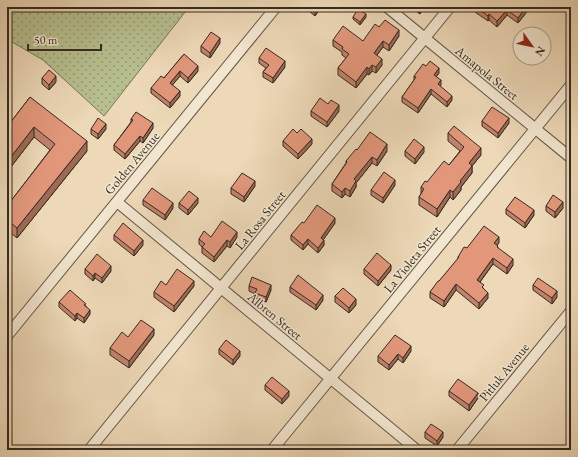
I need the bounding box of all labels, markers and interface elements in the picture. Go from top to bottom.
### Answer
scale bar [28,26,101,52]
north arrow [512,26,552,66]
text: 50 m [34,32,58,48]
street label: Amapola Street [451,42,522,104]
text: N [532,44,549,59]
street label: Golden Avenue [101,128,163,198]
street label: La Rosa Street [231,187,289,253]
street label: La Violeta Street [380,222,444,296]
street label: Albren Street [243,288,306,344]
street label: Pitluk Avenue [475,339,533,405]

